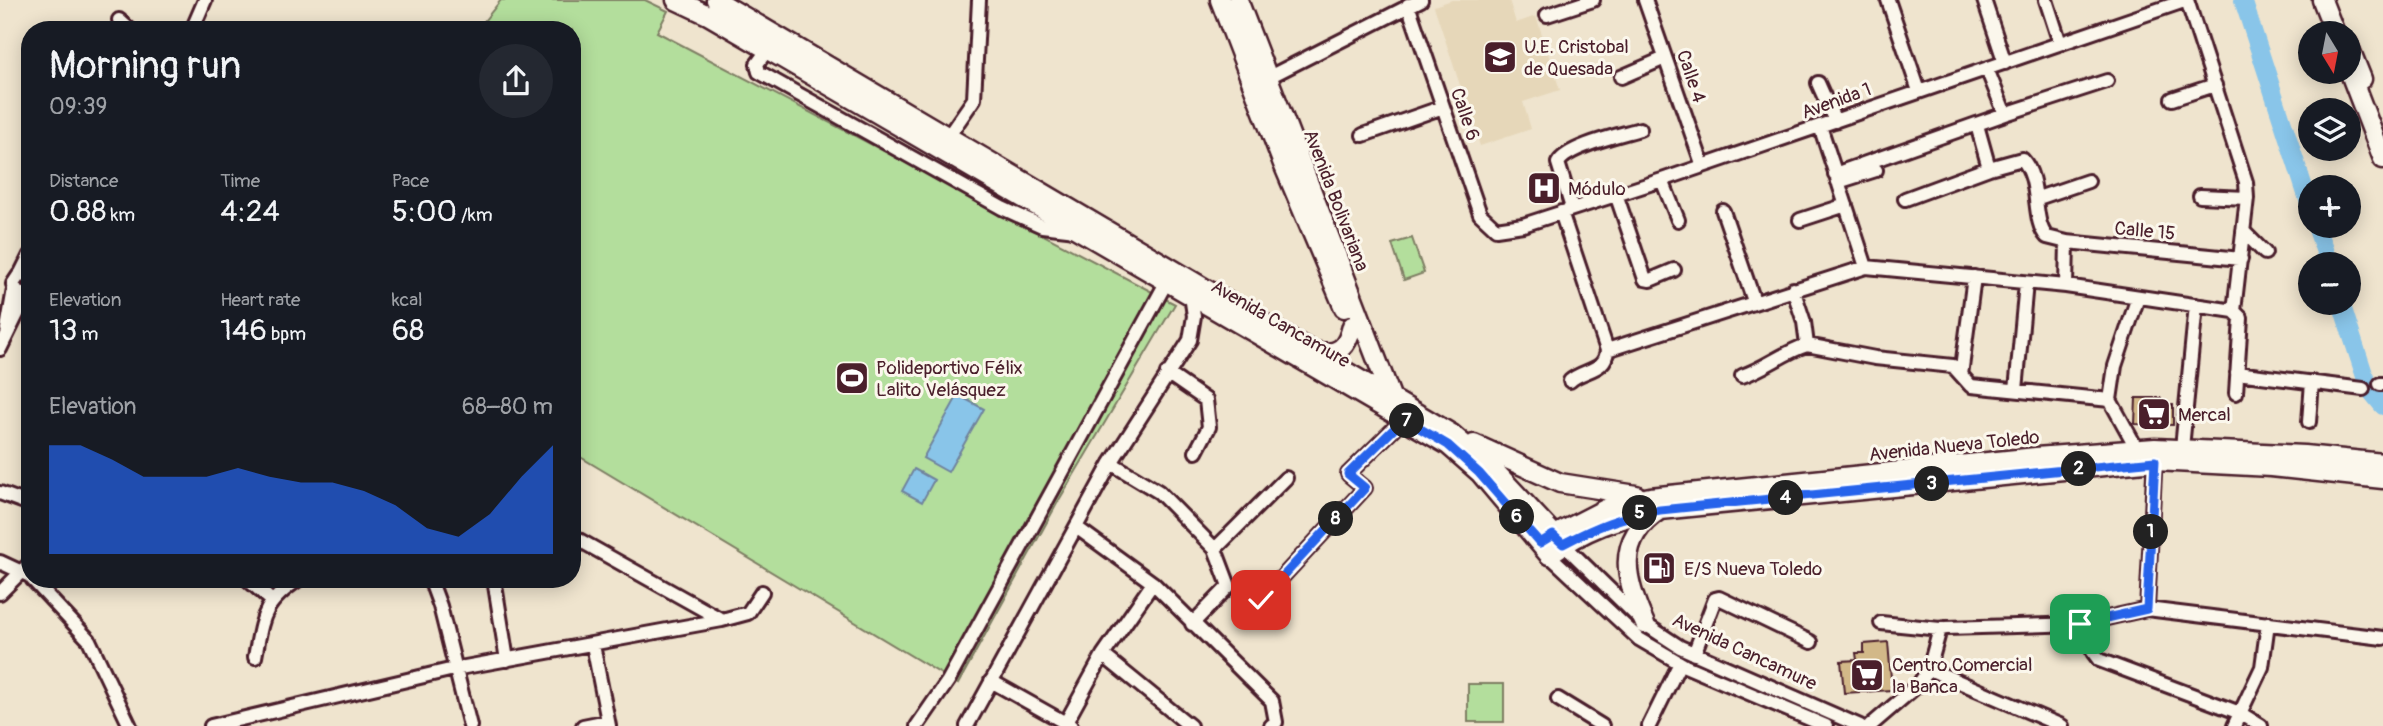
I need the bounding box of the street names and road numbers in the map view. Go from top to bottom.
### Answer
street label: Calle 4 [1671,47,1711,106]
street label: Avenida 1 [1798,77,1875,125]
street label: Calle 6 [1445,85,1485,144]
street label: Avenida Bolivariana [1298,126,1374,275]
street label: Calle 15 [2114,216,2176,246]
street label: Avenida Cancamure [1207,274,1355,374]
street label: Avenida Nueva Toledo [1868,425,2041,467]
street label: Avenida Cancamure [1669,608,1821,696]

